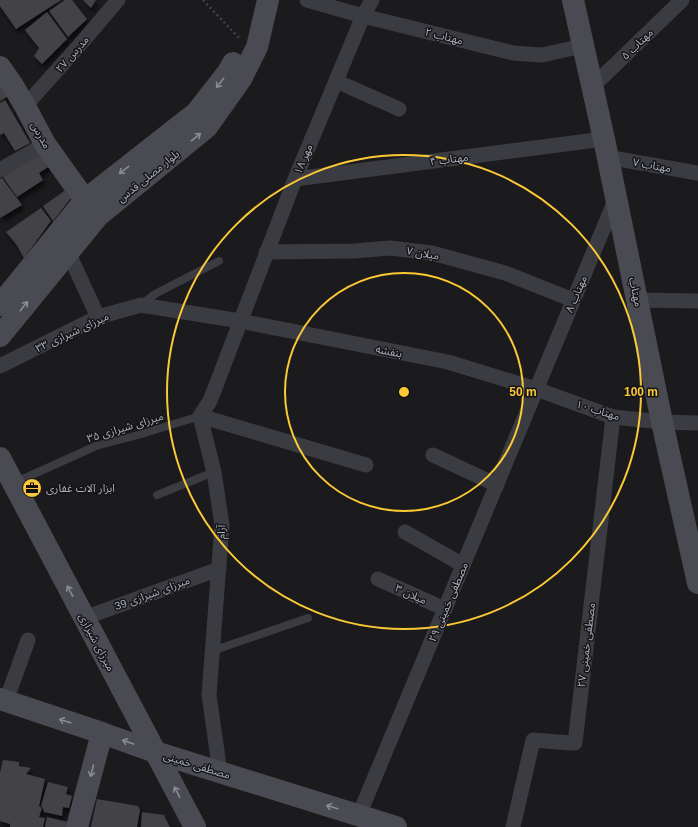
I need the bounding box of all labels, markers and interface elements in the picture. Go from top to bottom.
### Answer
street label: مهتاب ۲ [423,25,465,48]
street label: مهتاب ۵ [619,26,656,63]
street label: مدرس ۲۷ [53,33,92,75]
one-way arrow [215,78,224,89]
street label: مدرس [28,120,53,151]
one-way arrow [190,132,201,141]
street label: مهر ۱۸ [291,142,316,176]
street label: بلوار مصلی قدس [115,147,182,205]
street label: مهتاب ۴ [429,151,469,169]
street label: مهتاب ۷ [632,156,672,176]
one-way arrow [118,166,129,174]
street label: میلان ۷ [405,244,441,263]
street label: مهتاب ۸ [563,274,590,315]
street label: مهتاب [626,276,645,308]
one-way arrow [20,300,29,311]
street label: میرزای شیرازی ۳۳ [33,310,111,355]
street label: بنفشه [374,343,403,360]
centre of rings [397,385,411,399]
text: 50 m [509,385,537,399]
text: 100 m [624,385,658,399]
street label: مهتاب ۱۰ [574,398,622,424]
street label: میرزای شیرازی ۳۵ [85,410,165,445]
office icon: ابزار آلات غفاری [21,477,43,499]
place label: ابزار آلات غفاری [46,482,115,495]
street label: آرام [215,524,229,539]
street label: مصطفی خمینی ۲۹ [426,560,471,644]
street label: میرزای شیرازی 39 [113,574,192,613]
street label: میلان ۳ [393,582,429,607]
one-way arrow [66,585,73,597]
street label: مصطفی خمینی ۲۷ [575,602,598,688]
street label: میرزای شیرازی [76,611,117,674]
one-way arrow [59,716,71,724]
one-way arrow [122,738,135,745]
street label: مصطفی خمینی [162,749,232,782]
one-way arrow [88,764,95,777]
one-way arrow [172,787,180,799]
one-way arrow [326,803,339,810]

